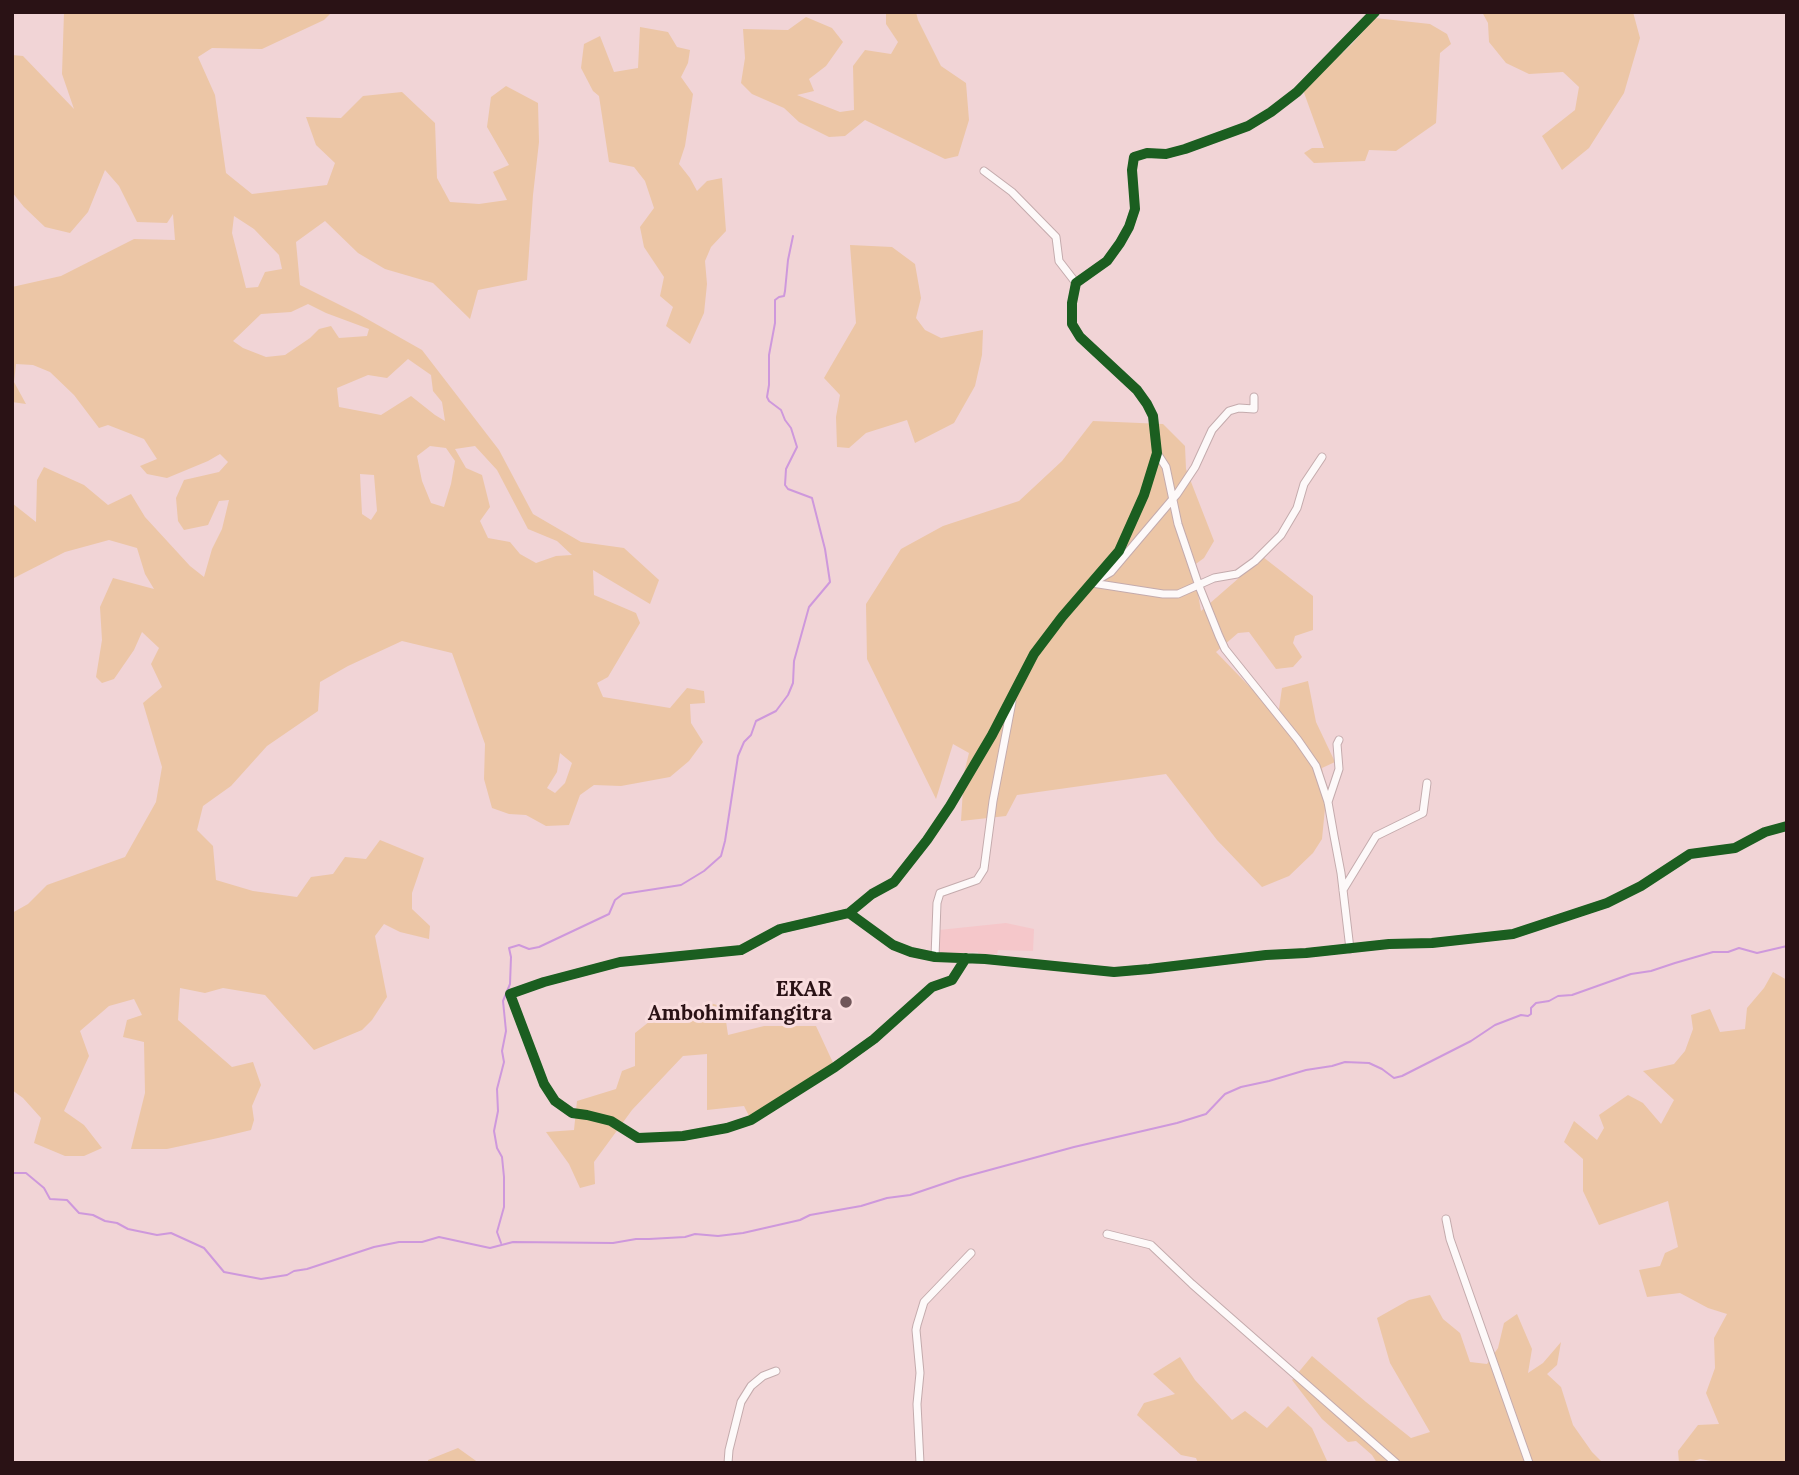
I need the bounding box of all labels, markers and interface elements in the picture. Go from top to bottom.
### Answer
place label: EKAR Ambohimifangitra [648,977,832,1027]
marker: EKAR Ambohimifangitra [838,994,854,1010]

